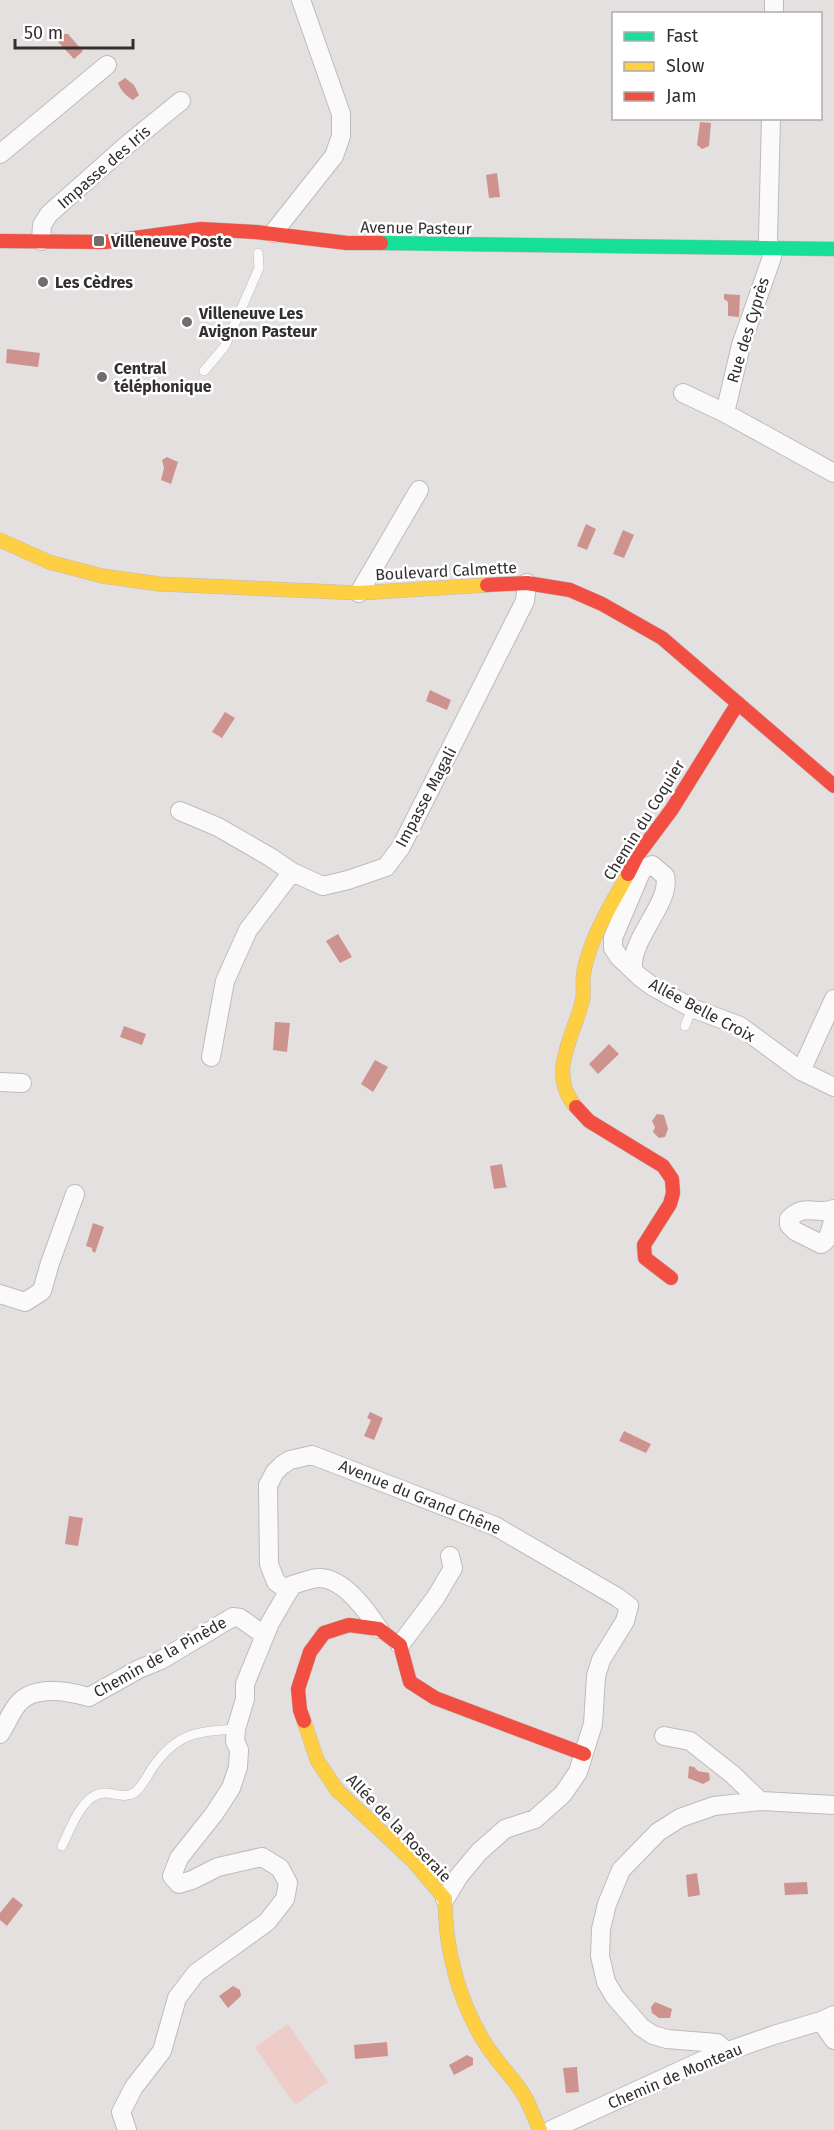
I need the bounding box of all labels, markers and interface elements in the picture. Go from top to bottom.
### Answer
scale bar [15,12,134,50]
legend [612,12,822,120]
text: 50 m [24,22,63,44]
text: Fast [666,25,699,47]
text: Slow [666,55,705,77]
text: Jam [666,85,697,107]
street label: Impasse des Iris [54,121,154,213]
street label: Avenue Pasteur [360,218,473,238]
place label: Villeneuve Poste [110,232,232,251]
marker: Villeneuve Poste [92,234,106,248]
place label: Les Cèdres [55,273,133,292]
marker: Les Cèdres [36,275,50,289]
street label: Rue des Cyprès [723,275,773,385]
place label: Villeneuve Les Avignon Pasteur [198,304,318,341]
marker: Villeneuve Les Avignon Pasteur [180,315,194,329]
place label: Central téléphonique [114,359,212,396]
marker: Central téléphonique [95,370,109,384]
street label: Boulevard Calmette [375,558,517,584]
street label: Impasse Magali [392,744,460,850]
street label: Chemin du Coquier [599,756,689,884]
street label: Allée Belle Croix [646,974,758,1046]
street label: Avenue du Grand Chêne [336,1456,504,1538]
street label: Chemin de la Pinède [90,1613,230,1701]
street label: Allée de la Roseraie [343,1770,455,1886]
street label: Chemin de Monteau [605,2039,745,2113]

